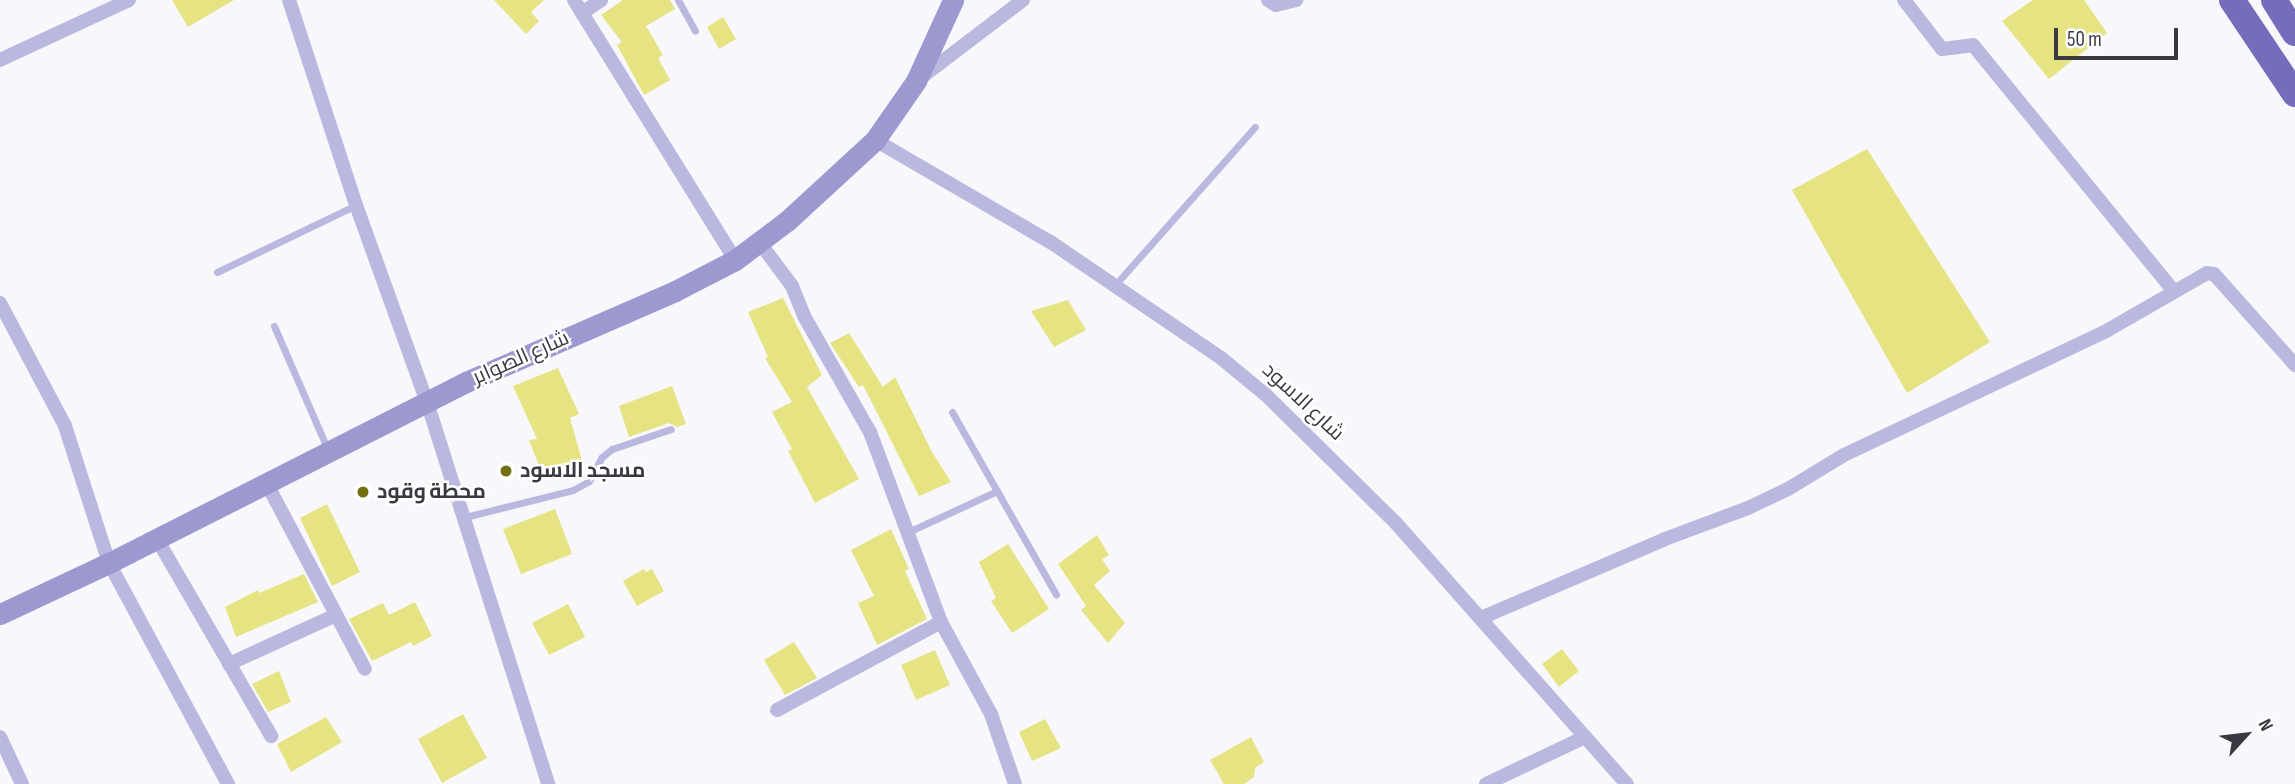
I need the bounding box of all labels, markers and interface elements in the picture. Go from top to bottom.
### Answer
scale bar [2057,14,2181,58]
text: 50 m [2067,27,2102,52]
street label: شارع الصوابر [469,326,573,390]
street label: شارع الاسود [1257,358,1349,446]
place label: مسجد الاسود [520,458,645,484]
marker: مسجد الاسود [498,463,514,479]
place label: محطة وقود [377,479,486,505]
marker: محطة وقود [355,484,371,500]
north arrow [2211,700,2281,770]
text: N [2253,715,2278,735]

